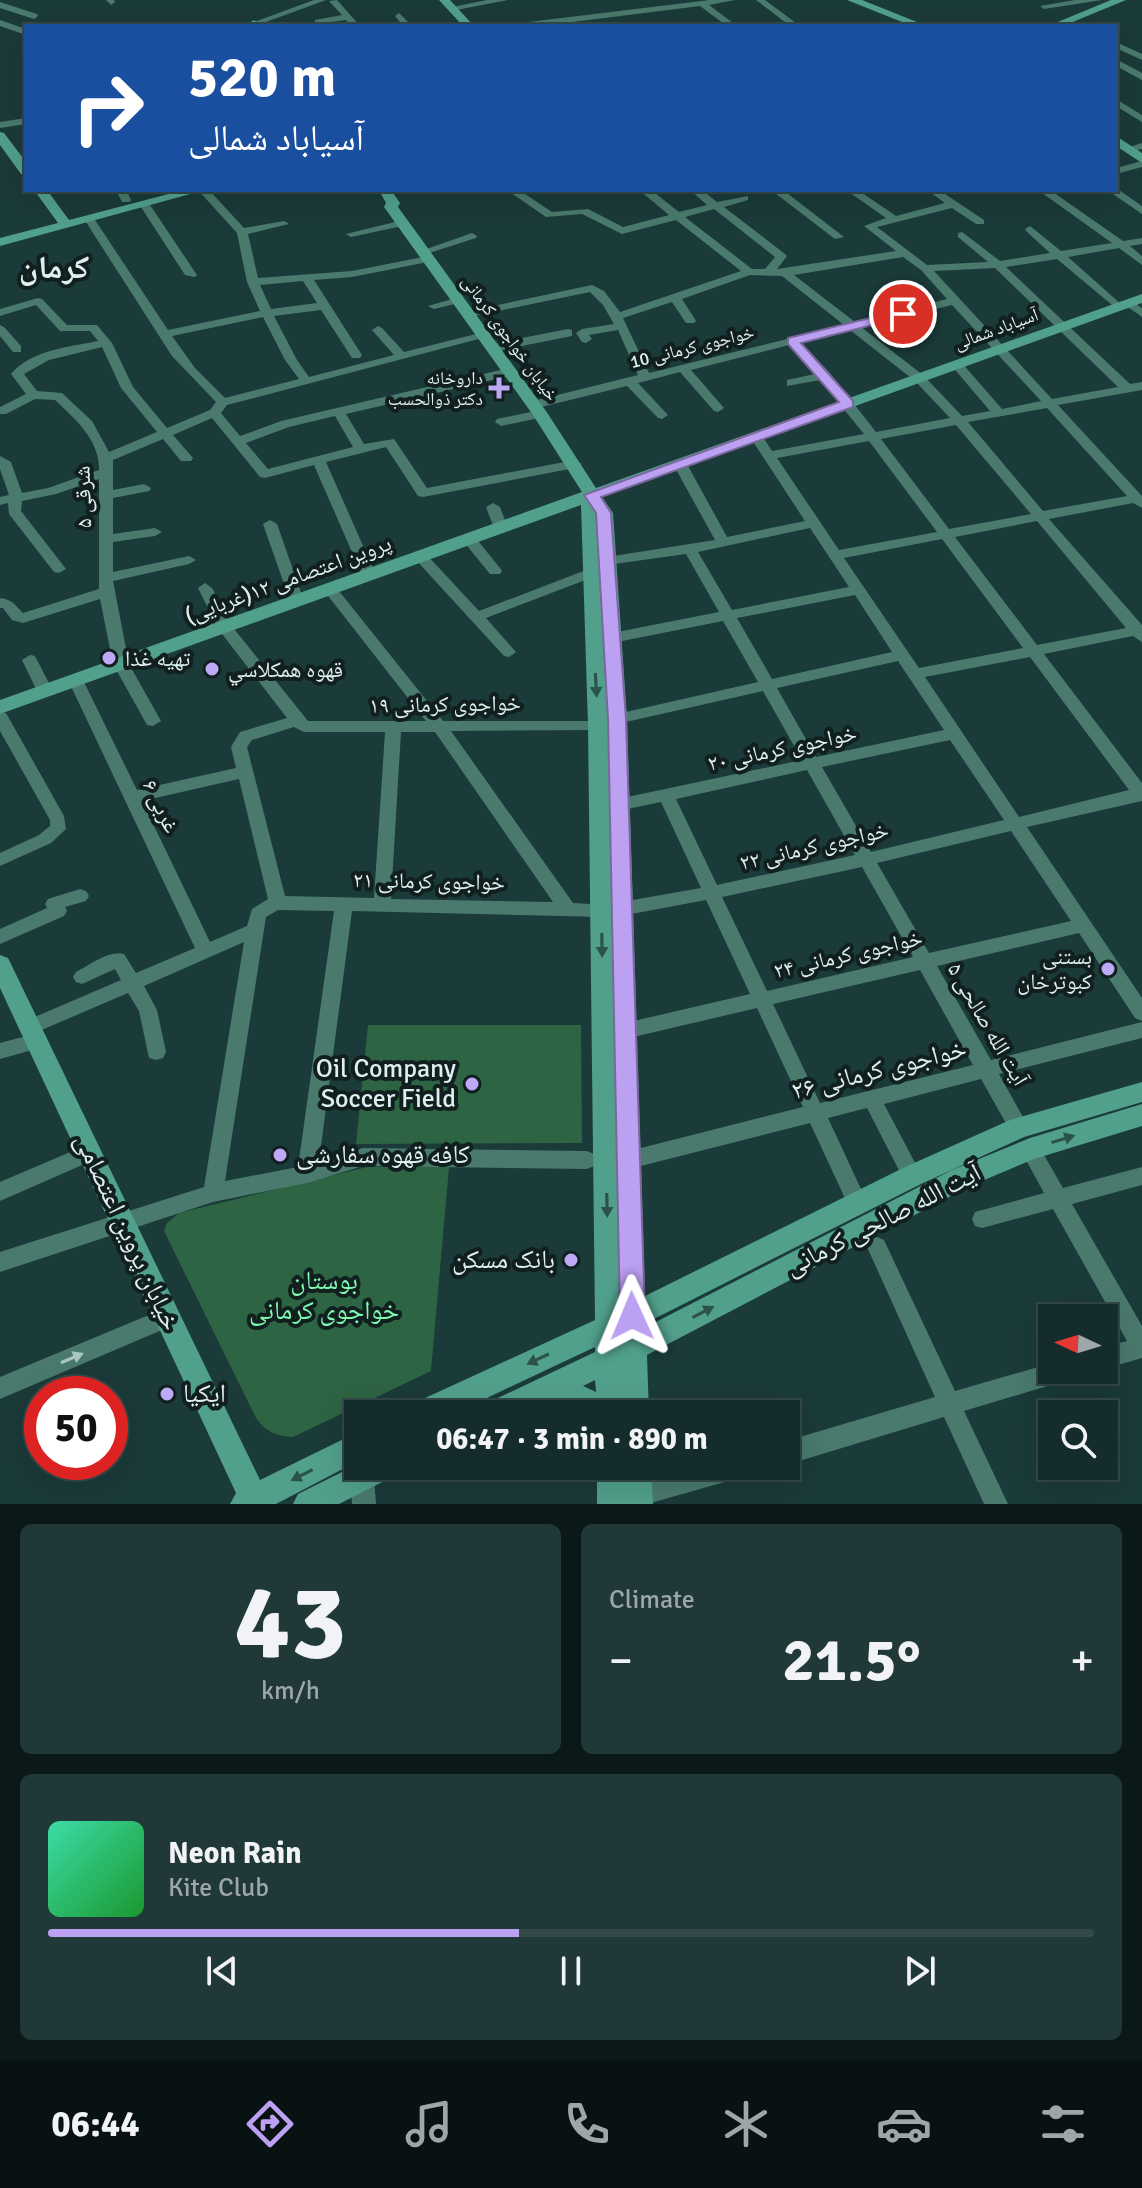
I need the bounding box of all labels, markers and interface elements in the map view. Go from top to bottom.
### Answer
text: 520 m [188,43,336,112]
icon: right [56,56,160,160]
text: آسیاباد شمالی [188,116,364,161]
district label: کرمان [19,248,89,287]
street label: خیابان خواجوی کرمانی [457,271,563,405]
pin [869,280,937,348]
icon: arrive [881,292,925,336]
street label: آسیاباد شمالی [951,303,1042,354]
street label: خواجوی کرمانی 10 [628,321,756,373]
place label: داروخانه دکتر ذوالحسب [388,367,483,410]
marker: داروخانه دکتر ذوالحسب [490,379,508,397]
street label: شرقی ۵ [68,465,98,529]
street label: پروین اعتصامی ۱۲(غربایی) [181,529,395,629]
place label: تهیه غذا [125,645,191,672]
marker: تهیه غذا [100,649,118,667]
place label: قهوه همكلاسي [228,656,343,686]
marker: قهوه همكلاسي [203,660,221,678]
one-way arrow [590,673,603,698]
street label: خواجوی کرمانی ۱۹ [369,689,521,719]
street label: خواجوی کرمانی ۲۰ [705,719,859,777]
street label: غربی ۶ [137,775,185,837]
street label: خواجوی کرمانی ۲۲ [737,816,891,876]
street label: خواجوی کرمانی ۲۱ [353,866,505,896]
street label: خواجوی کرمانی ۲۴ [771,924,925,984]
one-way arrow [596,933,609,958]
place label: بستنی کبوترخان [1017,943,1092,995]
street label: آیت الله صالحی ۵ [942,958,1034,1091]
marker: بستنی کبوترخان [1099,960,1117,978]
street label: خواجوی کرمانی ۲۶ [788,1033,970,1107]
place label: Oil Company Soccer Field [316,1053,456,1115]
marker: Oil Company Soccer Field [463,1075,481,1093]
street label: خیابان پروین اعتصامی [67,1128,187,1336]
one-way arrow [1051,1132,1075,1145]
place label: کافه قهوه سفارشی [296,1139,470,1171]
marker: کافه قهوه سفارشی [271,1146,289,1164]
street label: آیت الله صالحی کرمانی [780,1156,988,1283]
one-way arrow [601,1193,613,1218]
place label: بانک مسکن [452,1244,555,1276]
marker: بانک مسکن [562,1251,580,1269]
park label: بوستان خواجوی کرمانی [249,1265,399,1327]
position arrow [590,1274,674,1358]
north arrow [1038,1304,1118,1384]
map controls [1038,1304,1118,1480]
one-way arrow [691,1305,714,1318]
one-way arrow [60,1351,84,1364]
one-way arrow [526,1352,550,1366]
speed limit sign: 50 [24,1376,128,1480]
place label: ایکیا [183,1378,226,1410]
marker: ایکیا [158,1385,176,1403]
button: search [1038,1400,1118,1480]
text: 06:47 · 3 min · 890 m [436,1421,708,1458]
one-way arrow [290,1469,313,1482]
text: 43 [234,1559,347,1687]
text: Climate [609,1584,695,1616]
text: 21.5° [782,1624,921,1698]
text: − [609,1634,633,1688]
text: + [1070,1634,1094,1688]
text: km/h [261,1675,320,1707]
text: Neon Rain [168,1835,302,1872]
text: Kite Club [168,1872,269,1904]
icon: previous [200,1949,244,1993]
icon: pause [549,1949,593,1993]
icon: next [898,1949,942,1993]
icon: directions [242,2096,298,2152]
icon: music [401,2096,457,2152]
icon: phone [559,2096,615,2152]
icon: climate [718,2096,774,2152]
icon: car [876,2096,932,2152]
icon: filters [1035,2096,1091,2152]
text: 06:44 [51,2102,140,2147]

